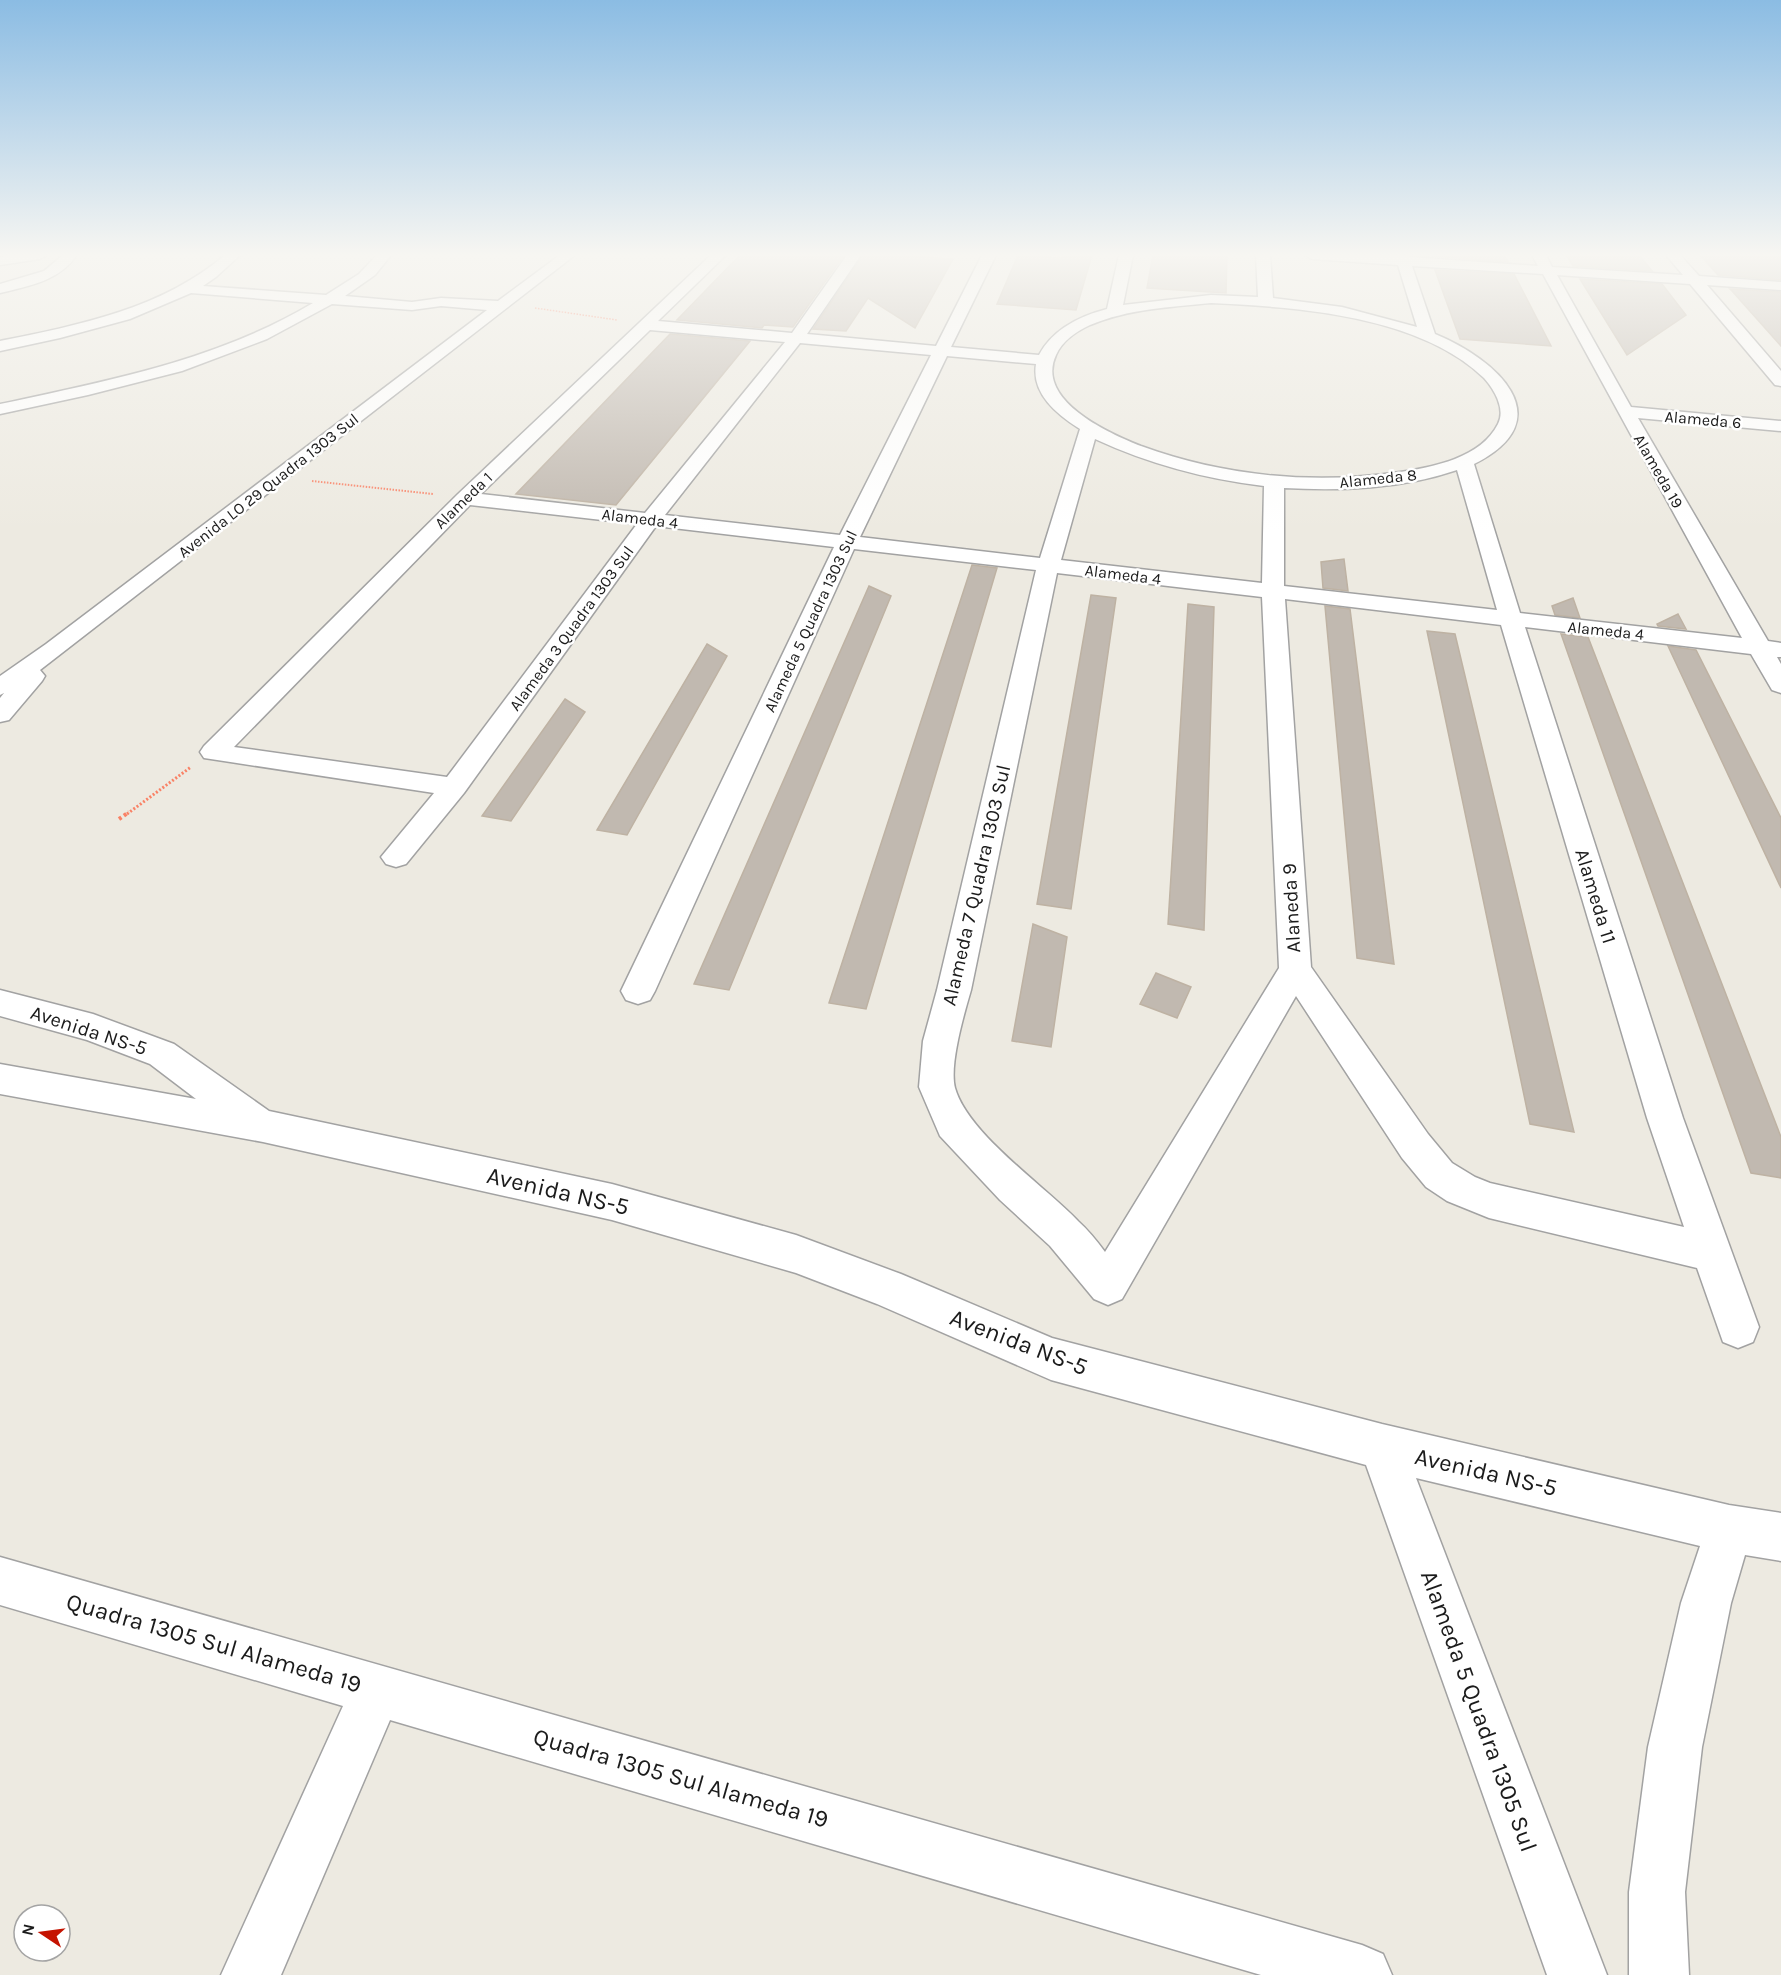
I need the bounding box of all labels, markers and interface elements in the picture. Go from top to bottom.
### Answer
street label: Alameda 6 [1664,407,1742,432]
street label: Avenida LO 29 Quadra 1303 Sul [174,409,362,562]
street label: Alameda 19 [1630,431,1687,512]
street label: Alameda 8 [1338,465,1418,492]
street label: Alameda 1 [430,468,496,533]
street label: Alameda 4 [601,504,679,533]
street label: Alameda 5 Quadra 1303 Sul [760,527,861,715]
street label: Alameda 3 Quadra 1303 Sul [505,542,638,714]
street label: Alameda 4 [1084,560,1162,589]
street label: Alameda 4 [1567,617,1645,644]
street label: Alameda 7 Quadra 1303 Sul [938,762,1015,1008]
street label: Alameda 11 [1570,846,1621,946]
street label: Alaneda 9 [1278,863,1305,953]
street label: Avenida NS-5 [28,1001,150,1060]
street label: Avenida NS-5 [484,1161,632,1221]
street label: Avenida NS-5 [946,1303,1092,1381]
street label: Avenida NS-5 [1412,1442,1560,1502]
street label: Alameda 5 Quadra 1305 Sul [1415,1566,1543,1856]
street label: Quadra 1305 Sul Alameda 19 [63,1587,365,1699]
street label: Quadra 1305 Sul Alameda 19 [530,1722,832,1834]
north arrow [12,1903,72,1963]
text: N [17,1922,38,1937]

